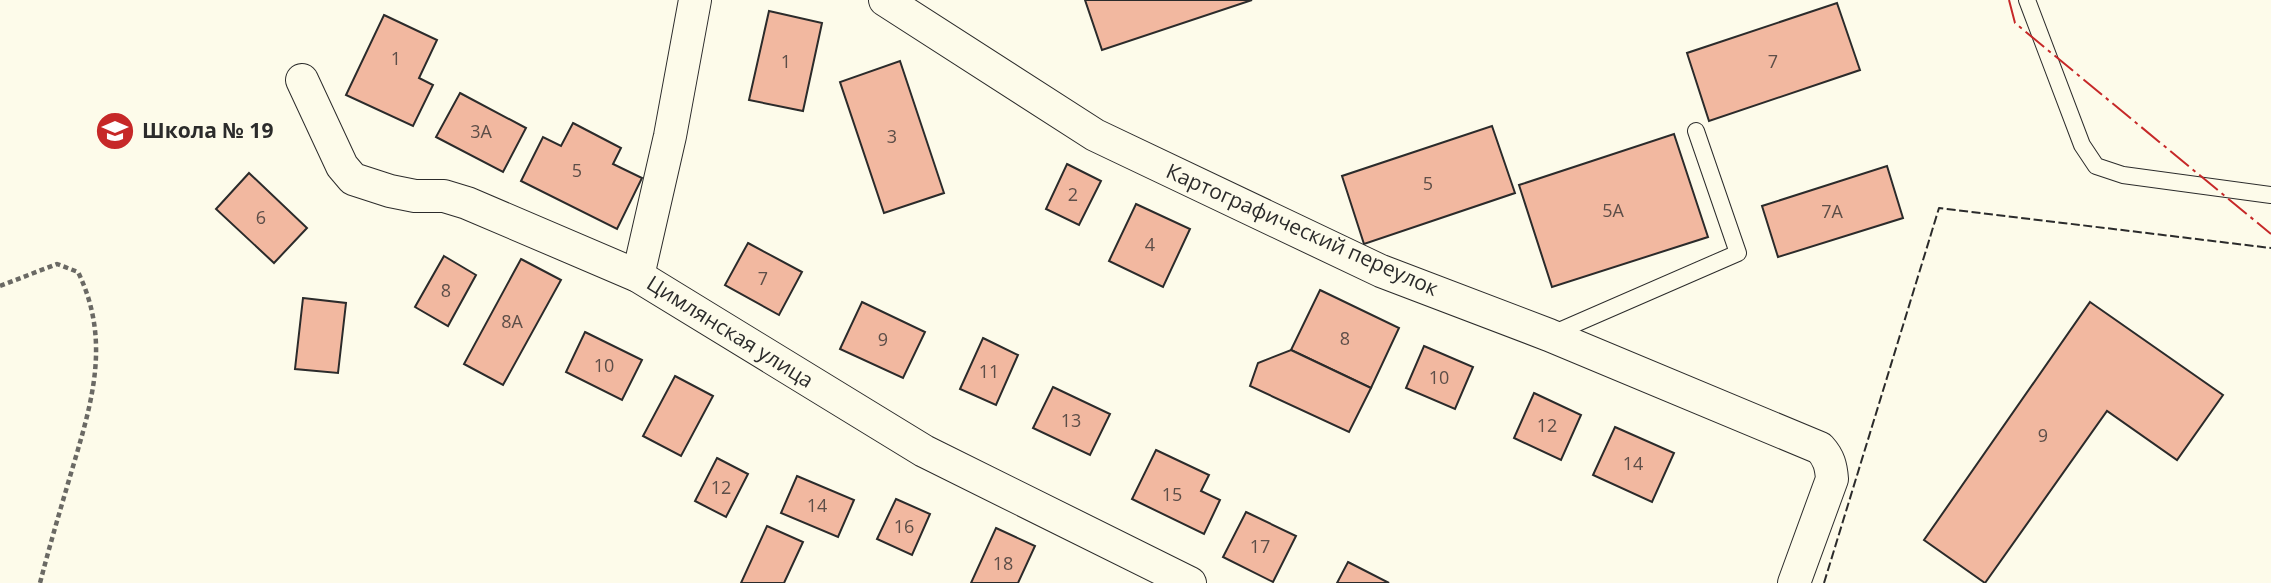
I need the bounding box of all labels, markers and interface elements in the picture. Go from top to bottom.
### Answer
house number: 1 [391,46,401,70]
house number: 1 [781,49,791,73]
house number: 7 [1768,49,1778,73]
school or university icon: Школа № 19 [94,110,136,152]
place label: Школа № 19 [142,116,273,144]
house number: 3А [470,119,492,143]
house number: 3 [887,124,897,148]
street label: Картографический переулок [1162,156,1443,302]
house number: 5 [572,158,582,182]
house number: 5 [1423,171,1433,195]
house number: 2 [1068,182,1078,206]
house number: 5А [1602,198,1624,222]
house number: 7А [1821,199,1843,223]
house number: 6 [256,205,266,229]
house number: 4 [1145,232,1155,256]
house number: 7 [758,266,768,290]
street label: Цимлянская улица [642,269,819,394]
house number: 8 [441,278,451,302]
house number: 8А [501,309,523,333]
house number: 8 [1340,326,1350,350]
house number: 9 [878,327,888,351]
house number: 10 [594,353,614,377]
house number: 11 [979,359,999,383]
house number: 10 [1429,365,1449,389]
house number: 13 [1061,408,1081,432]
house number: 12 [1537,413,1557,437]
house number: 9 [2038,423,2048,447]
house number: 14 [1623,451,1643,475]
house number: 12 [711,475,731,499]
house number: 15 [1162,482,1182,506]
house number: 14 [807,493,827,517]
house number: 16 [894,514,914,538]
house number: 17 [1250,534,1270,558]
house number: 18 [993,551,1013,575]

